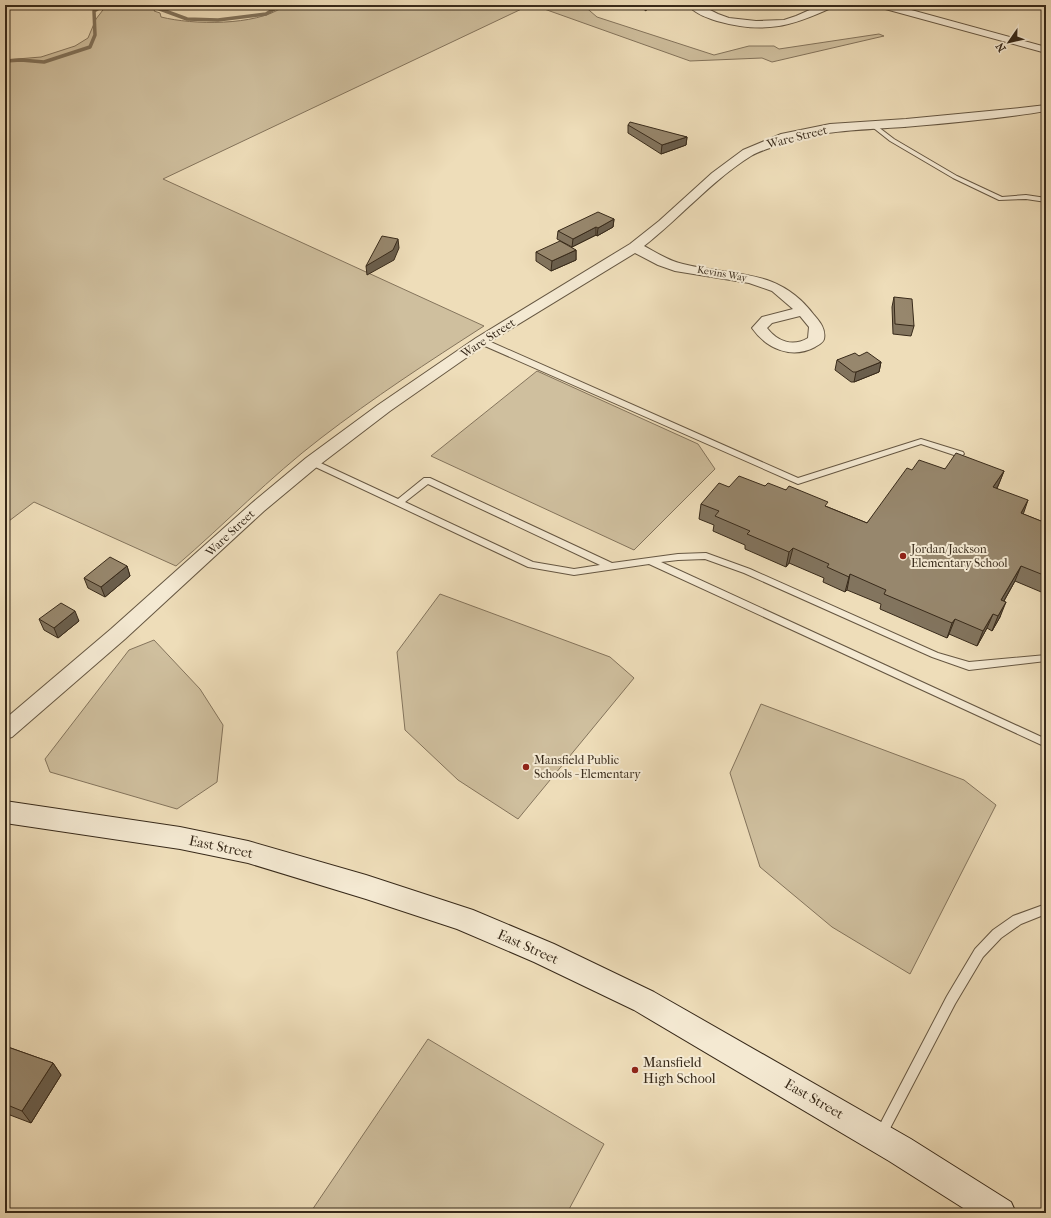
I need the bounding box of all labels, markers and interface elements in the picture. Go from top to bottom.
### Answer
north arrow [989,22,1029,62]
text: N [993,40,1009,54]
street label: Ware Street [764,123,829,151]
street label: Kevins Way [696,264,749,284]
street label: Ware Street [457,315,518,361]
street label: Ware Street [202,506,258,560]
place label: Jordan/Jackson Elementary School [910,542,1008,570]
marker: Jordan/Jackson Elementary School [898,551,908,561]
place label: Mansfield Public Schools - Elementary [534,753,641,781]
marker: Mansfield Public Schools - Elementary [521,762,531,772]
street label: East Street [187,832,255,862]
street label: East Street [495,926,561,968]
place label: Mansfield High School [643,1054,716,1087]
marker: Mansfield High School [630,1065,640,1075]
street label: East Street [782,1075,846,1123]

